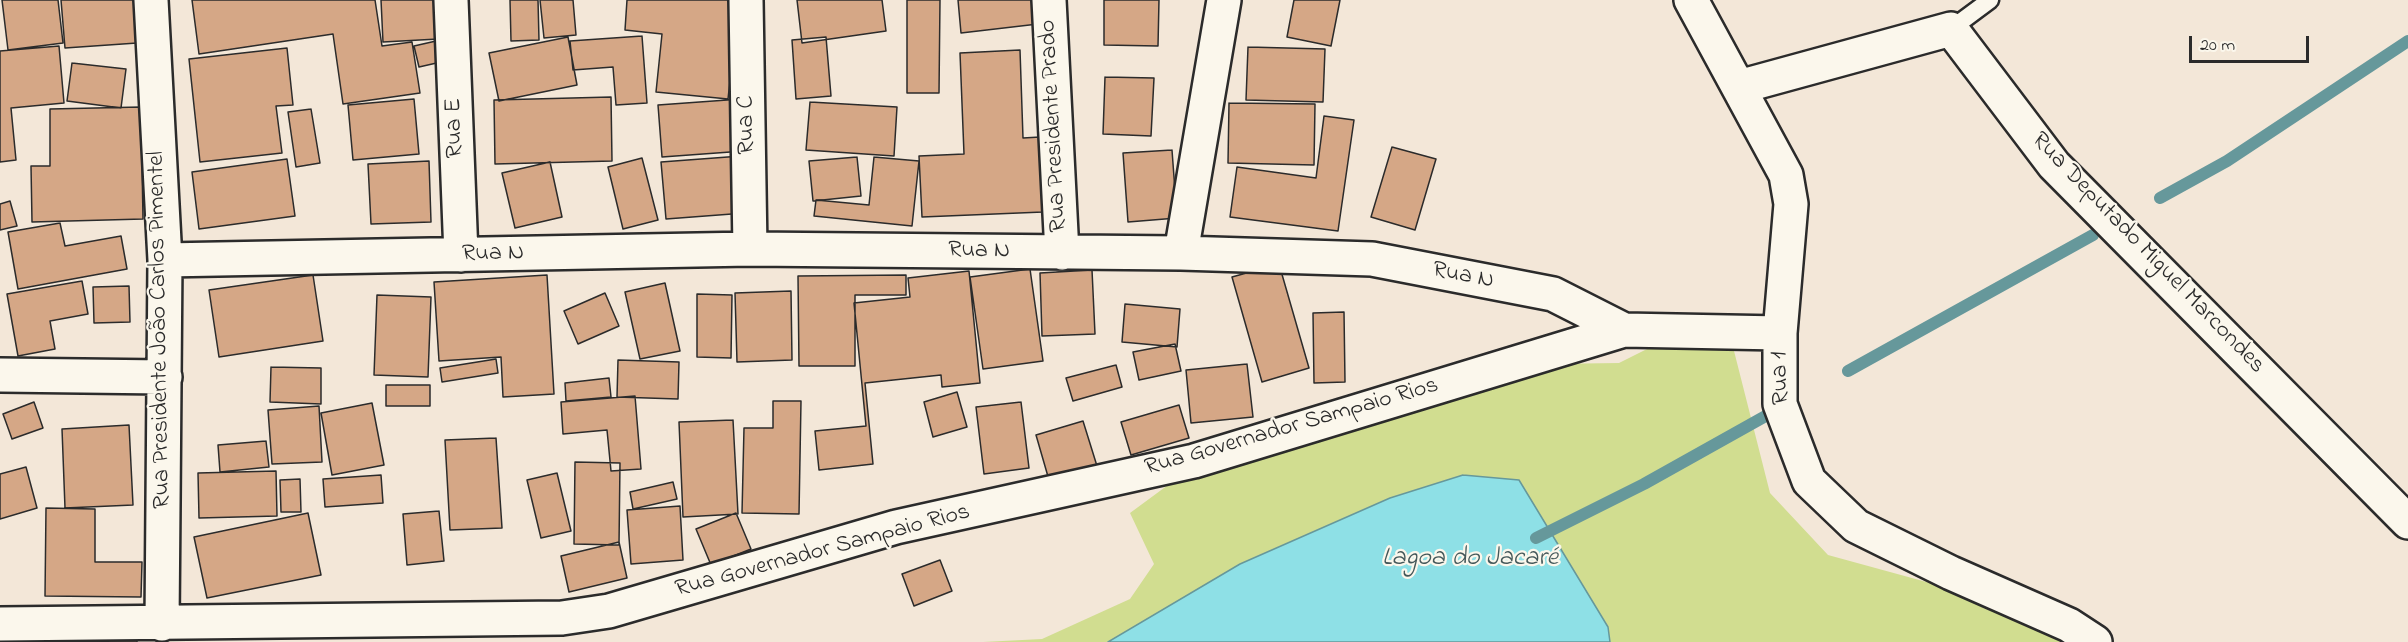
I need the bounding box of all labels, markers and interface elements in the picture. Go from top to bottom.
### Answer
street label: Rua Presidente Prado [1035,19,1075,233]
scale bar [2192,24,2312,62]
text: 20 m [2200,33,2235,59]
street label: Rua C [733,95,763,155]
street label: Rua E [441,97,471,159]
street label: Rua Deputado Miguel Marcondes [2024,127,2270,381]
street label: Rua Presidente João Carlos Pimentel [143,151,179,509]
street label: Rua N [948,237,1010,267]
street label: Rua N [462,240,524,270]
street label: Rua N [1430,257,1496,297]
street label: Rua 1 [1766,351,1798,405]
street label: Rua Governador Sampaio Rios [1142,372,1442,484]
street label: Rua Governador Sampaio Rios [673,499,973,605]
water label: Lagoa do Jacaré [1382,544,1558,576]

